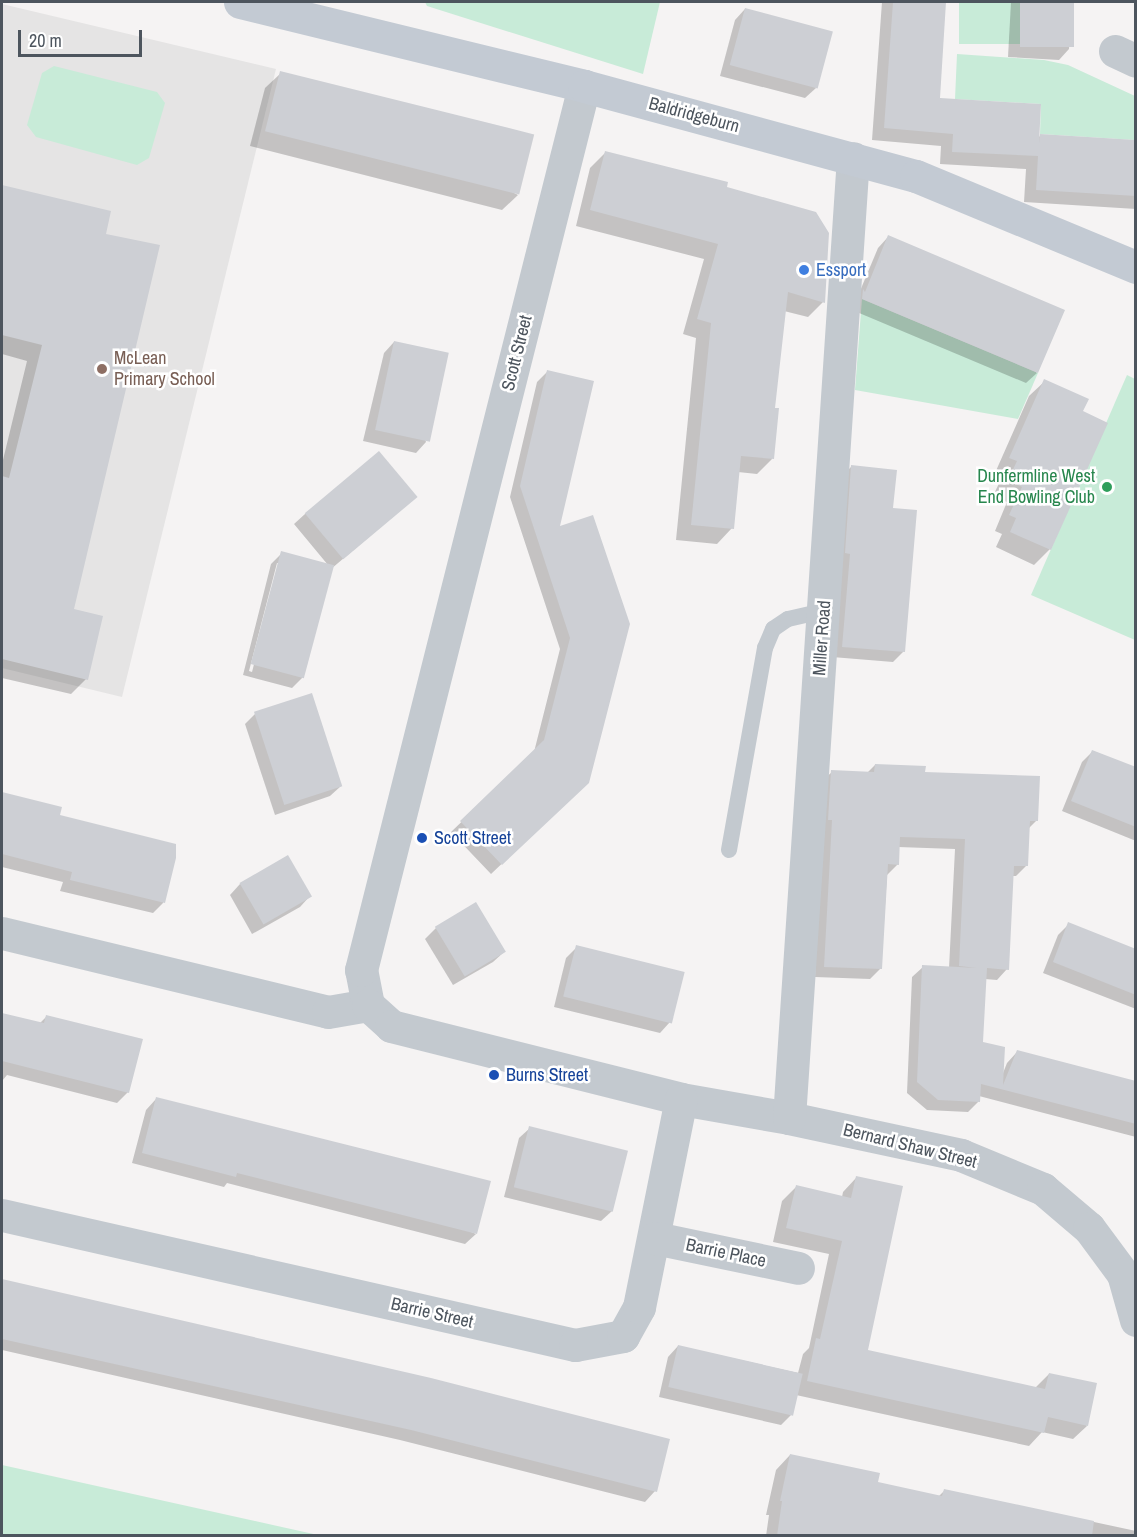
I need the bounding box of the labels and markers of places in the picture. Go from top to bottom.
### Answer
place label: Essport [816,259,866,281]
marker: Essport [797,263,811,277]
place label: McLean Primary School [114,348,215,391]
marker: McLean Primary School [95,362,109,376]
place label: Dunfermline West End Bowling Club [977,466,1095,508]
marker: Dunfermline West End Bowling Club [1100,480,1114,494]
place label: Scott Street [434,827,511,849]
marker: Scott Street [415,831,429,845]
place label: Burns Street [506,1064,588,1086]
marker: Burns Street [487,1068,501,1082]

